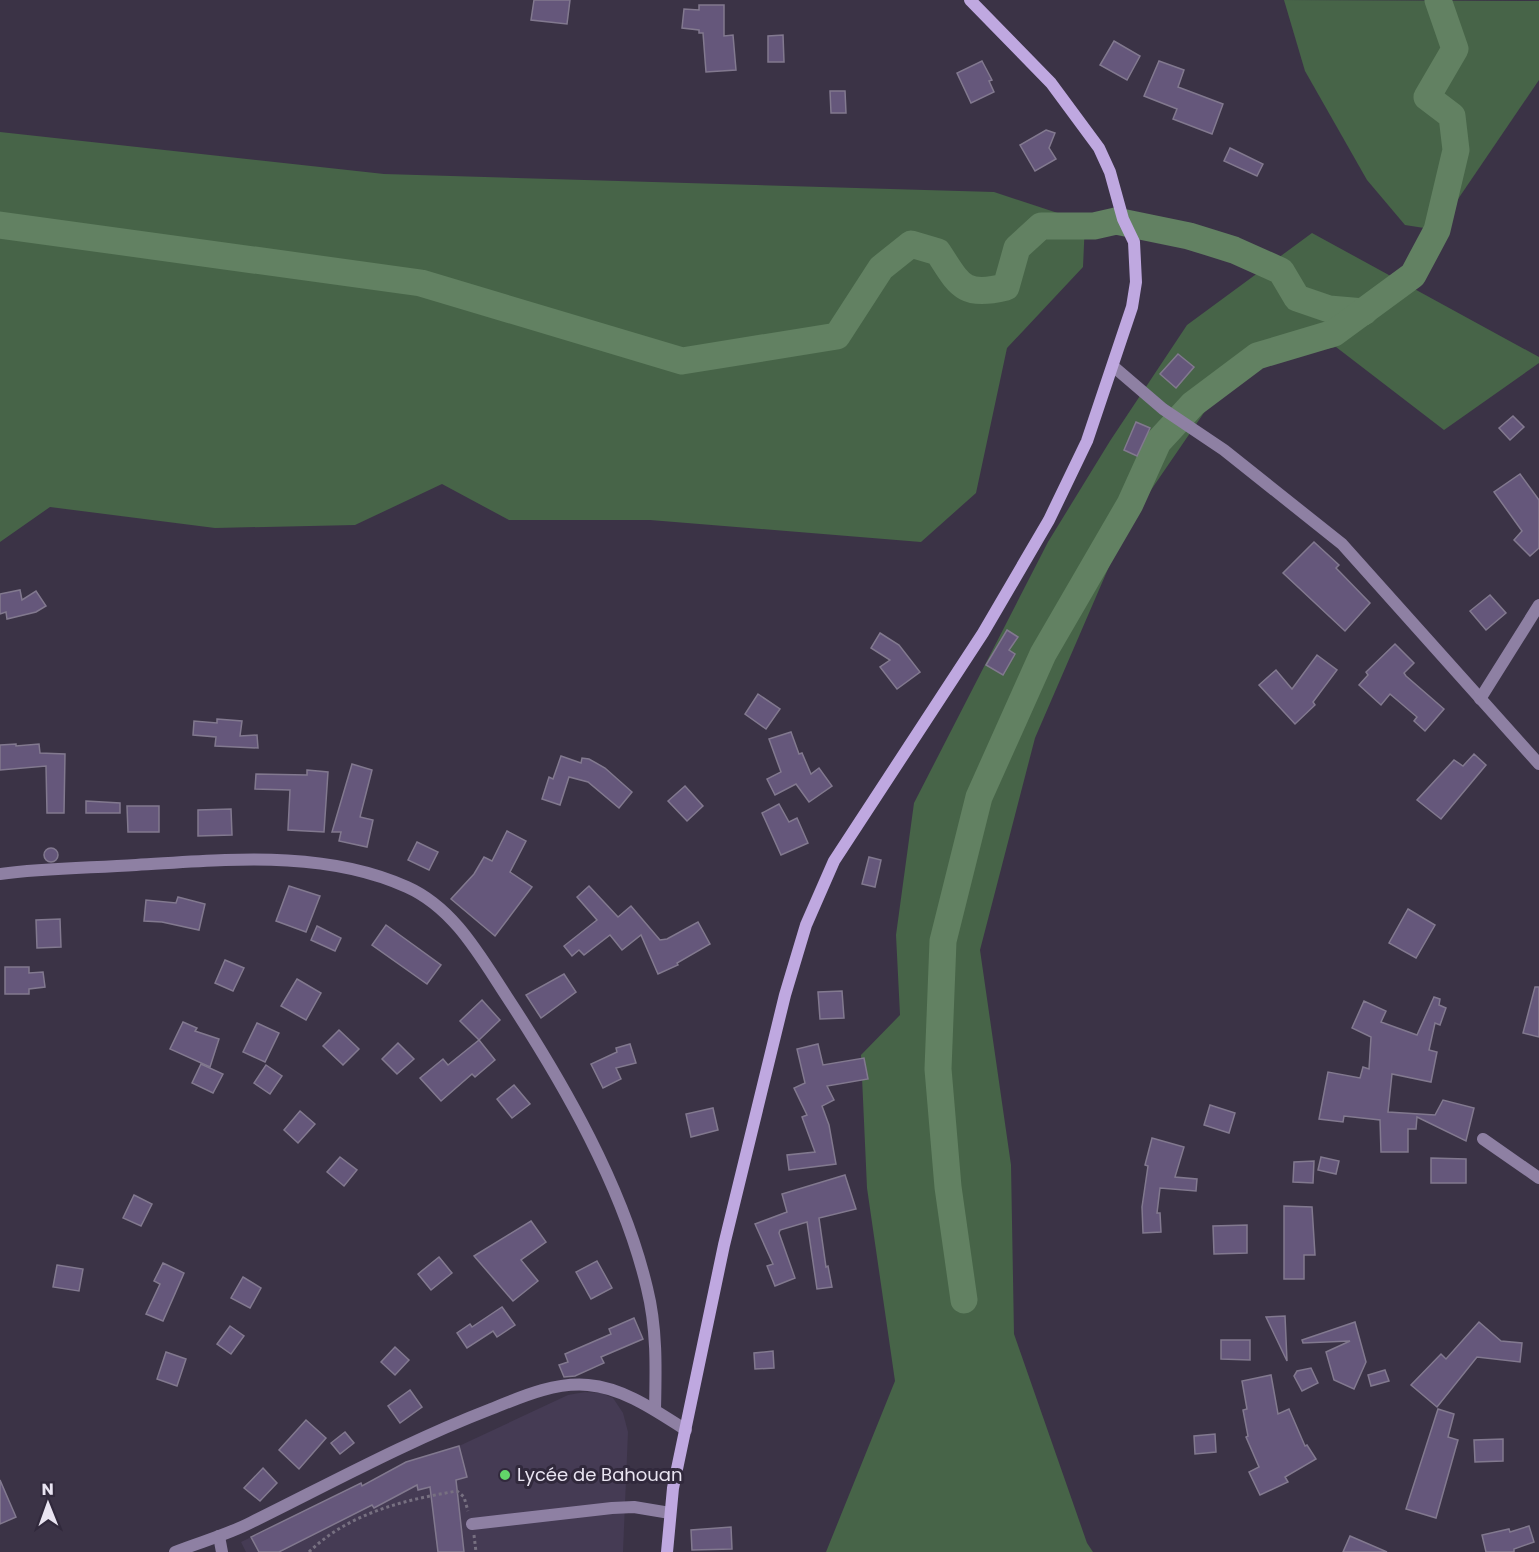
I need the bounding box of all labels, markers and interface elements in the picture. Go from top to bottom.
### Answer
place label: Lycée de Bahouan [517,1462,683,1487]
marker: Lycée de Bahouan [498,1468,512,1482]
north arrow [18,1474,78,1534]
text: N [42,1478,54,1501]

